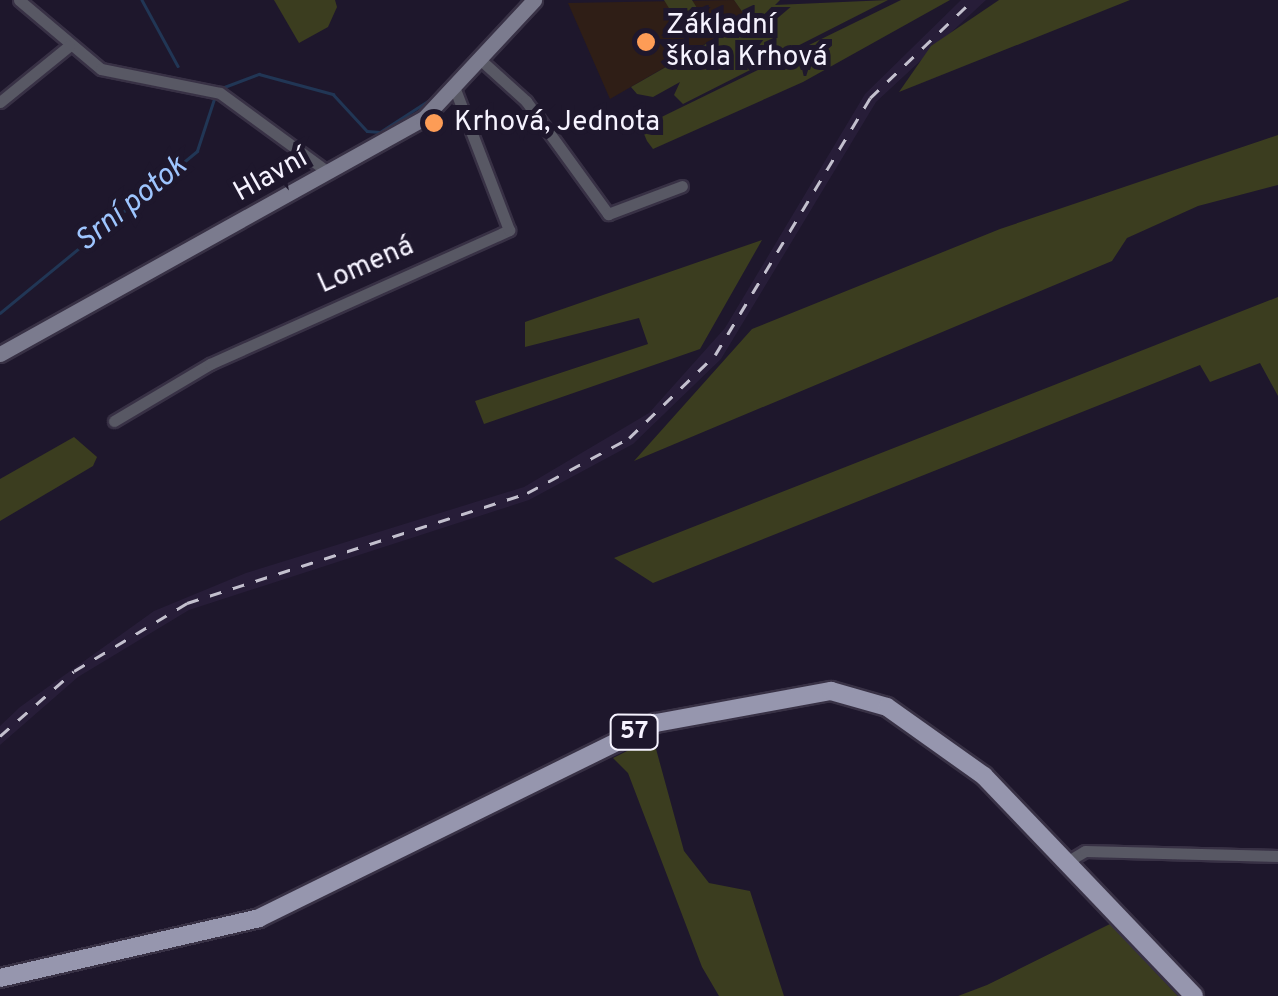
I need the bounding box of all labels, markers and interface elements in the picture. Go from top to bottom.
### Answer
place label: Základní škola Krhová [666,9,827,75]
marker: Základní škola Krhová [635,31,657,53]
place label: Krhová, Jednota [454,106,660,140]
marker: Krhová, Jednota [423,112,445,134]
street label: Hlavní [228,142,314,210]
water label: Srní potok [69,149,195,261]
street label: Lomená [313,230,419,302]
road number: 57 [609,712,659,752]

